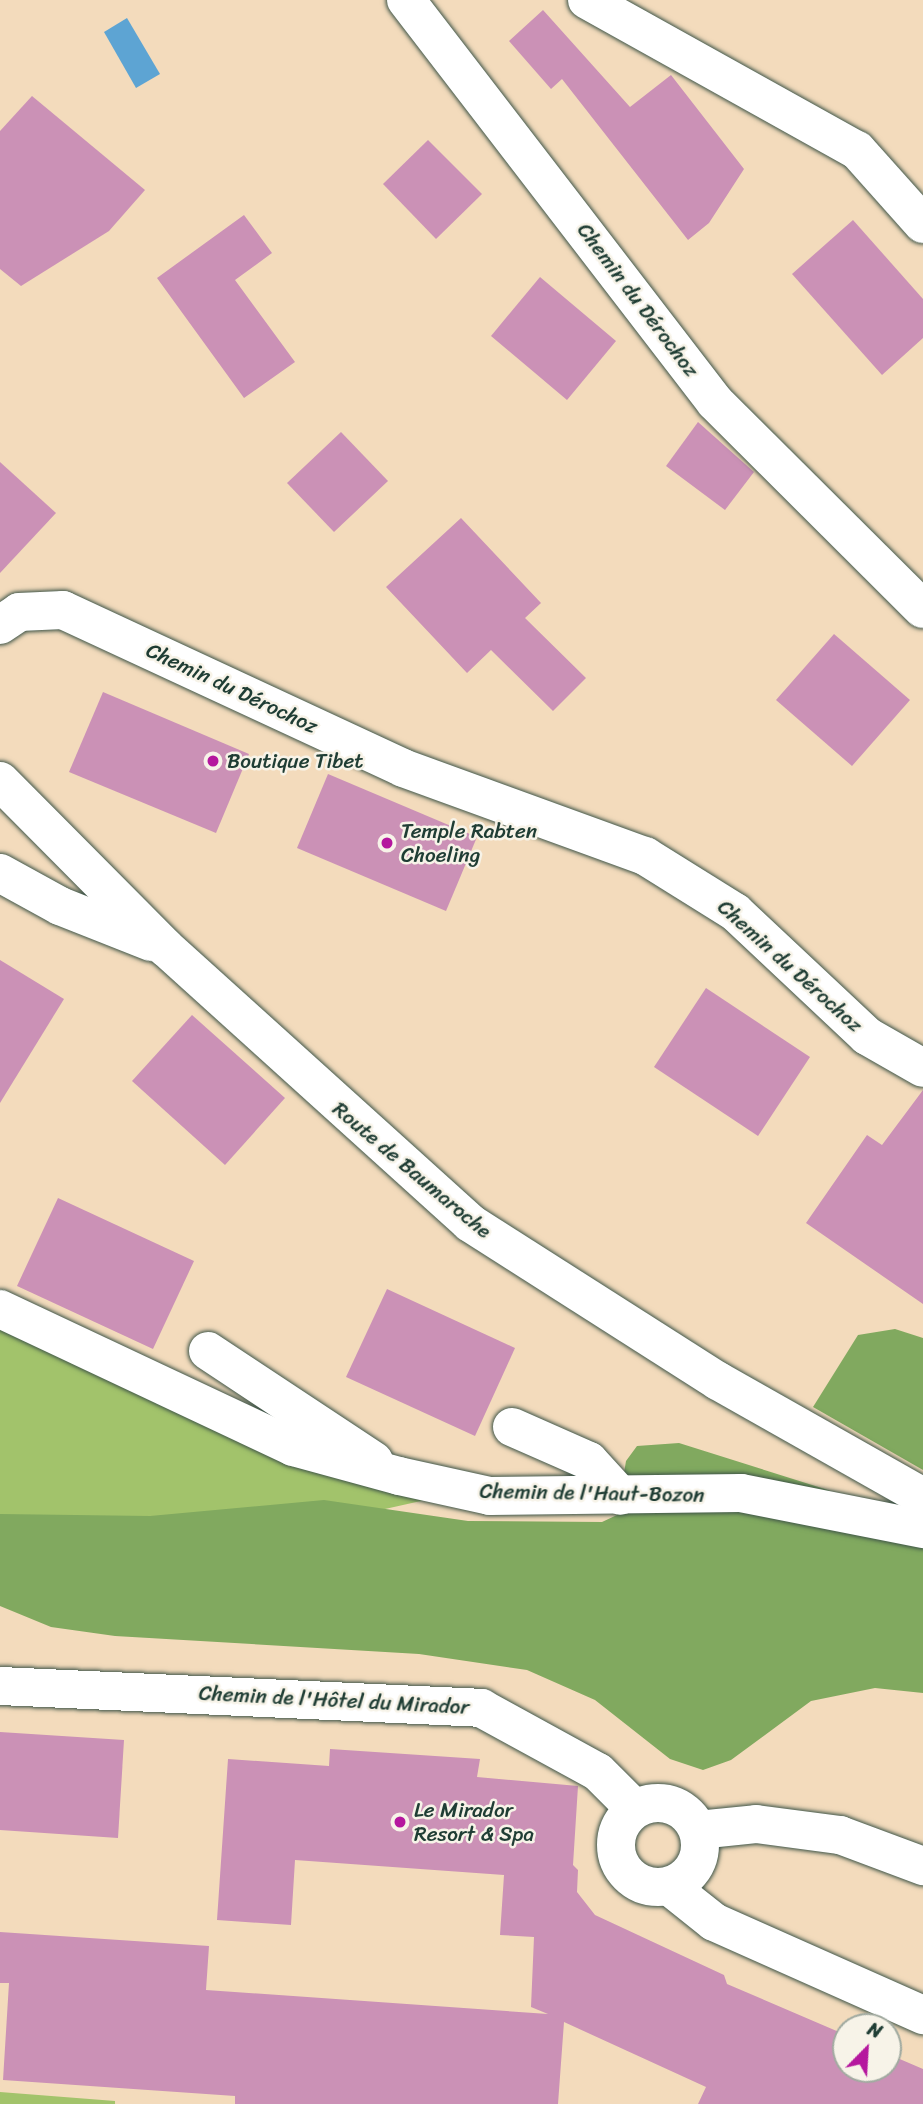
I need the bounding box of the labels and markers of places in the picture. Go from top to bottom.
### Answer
place label: Boutique Tibet [227,748,364,774]
marker: Boutique Tibet [205,753,221,769]
place label: Temple Rabten Choeling [401,818,537,868]
marker: Temple Rabten Choeling [379,835,395,851]
place label: Le Mirador Resort & Spa [414,1797,534,1847]
marker: Le Mirador Resort & Spa [392,1814,408,1830]

